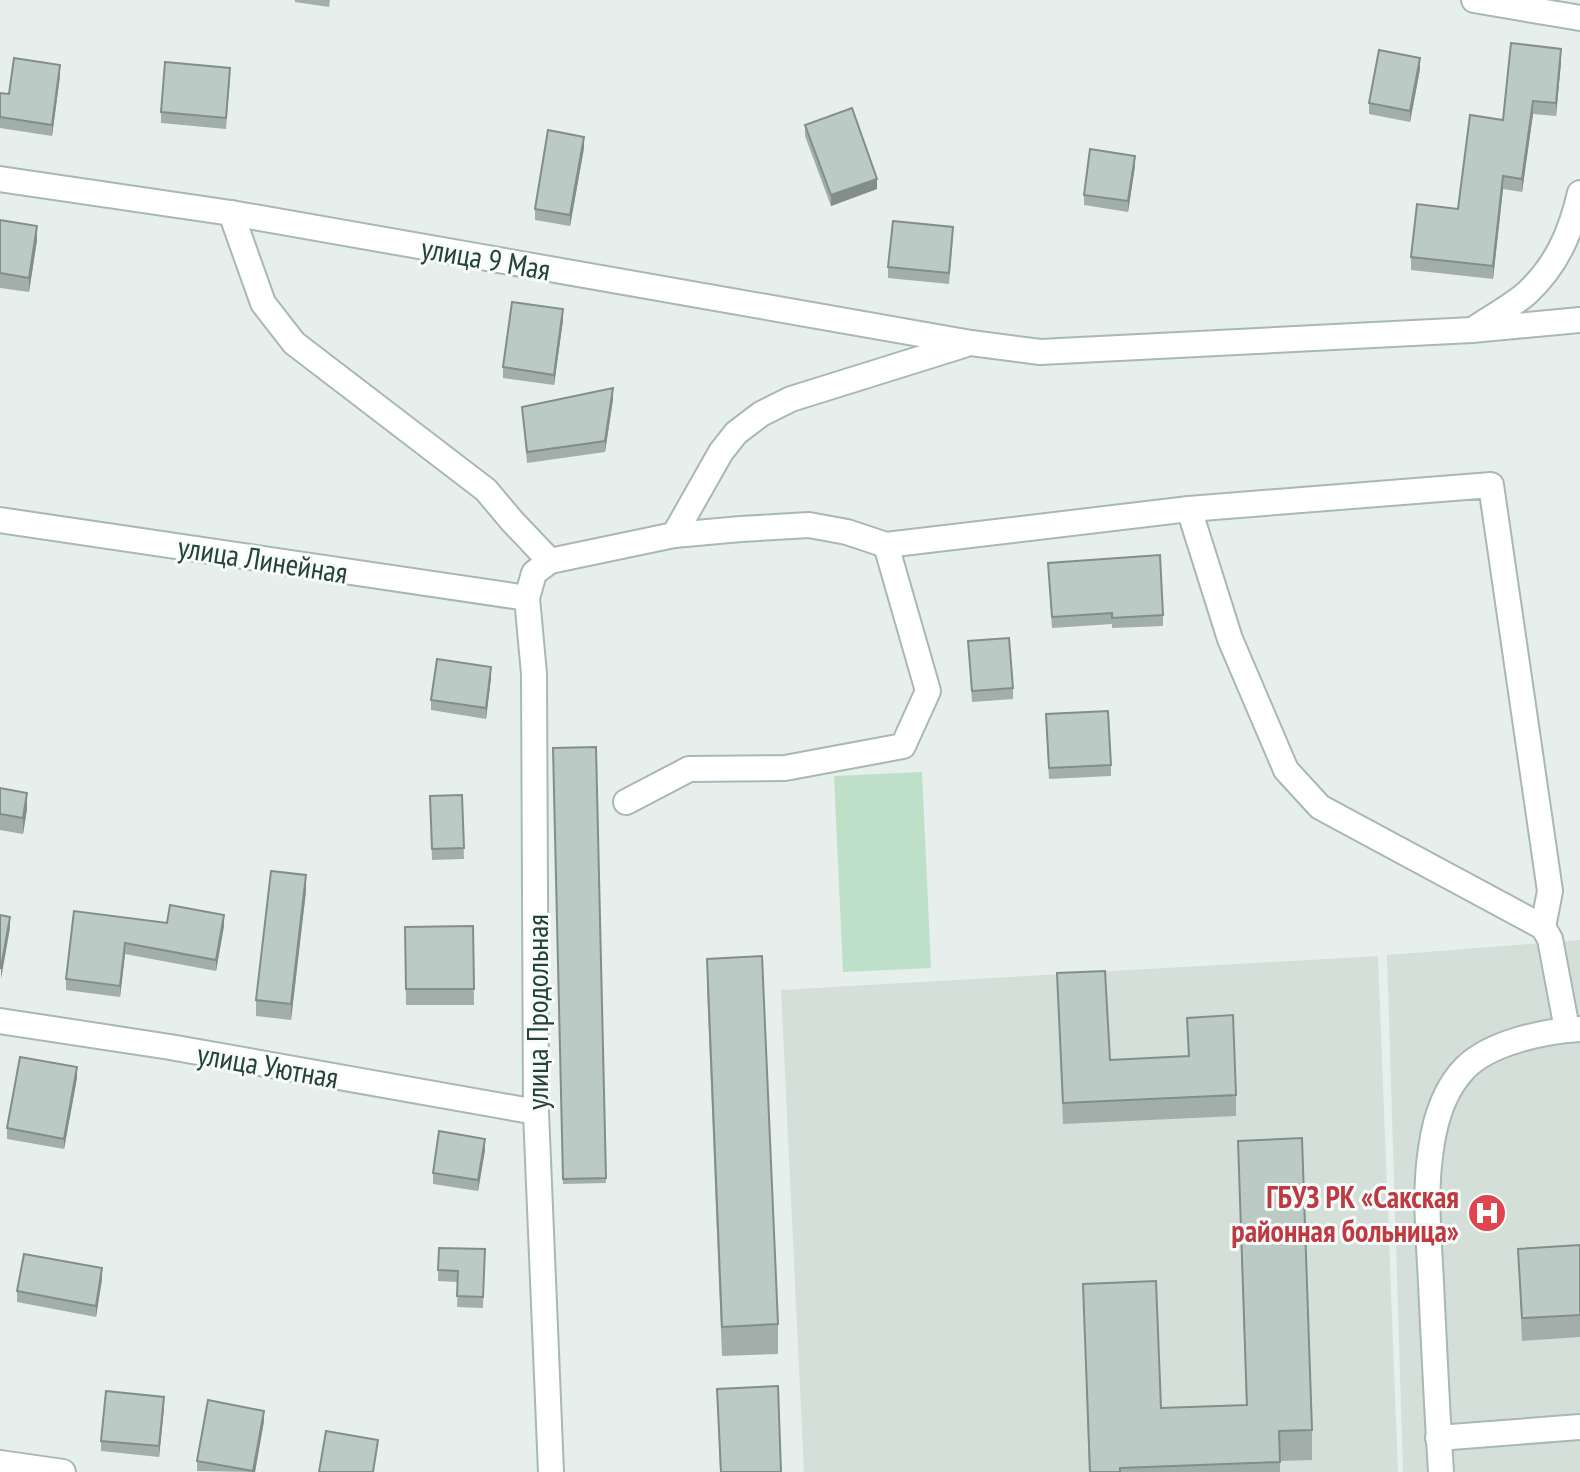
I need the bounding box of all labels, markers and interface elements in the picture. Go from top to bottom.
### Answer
street label: улица 9 Мая [418,227,554,289]
street label: улица Линейная [175,526,351,592]
street label: улица Продольная [517,914,556,1110]
street label: улица Уютная [194,1033,342,1097]
place label: ГБУЗ РК «Сакская районная больница» [1231,1177,1459,1250]
hospital icon: ГБУЗ РК «Сакская районная больница» [1466,1192,1508,1234]

